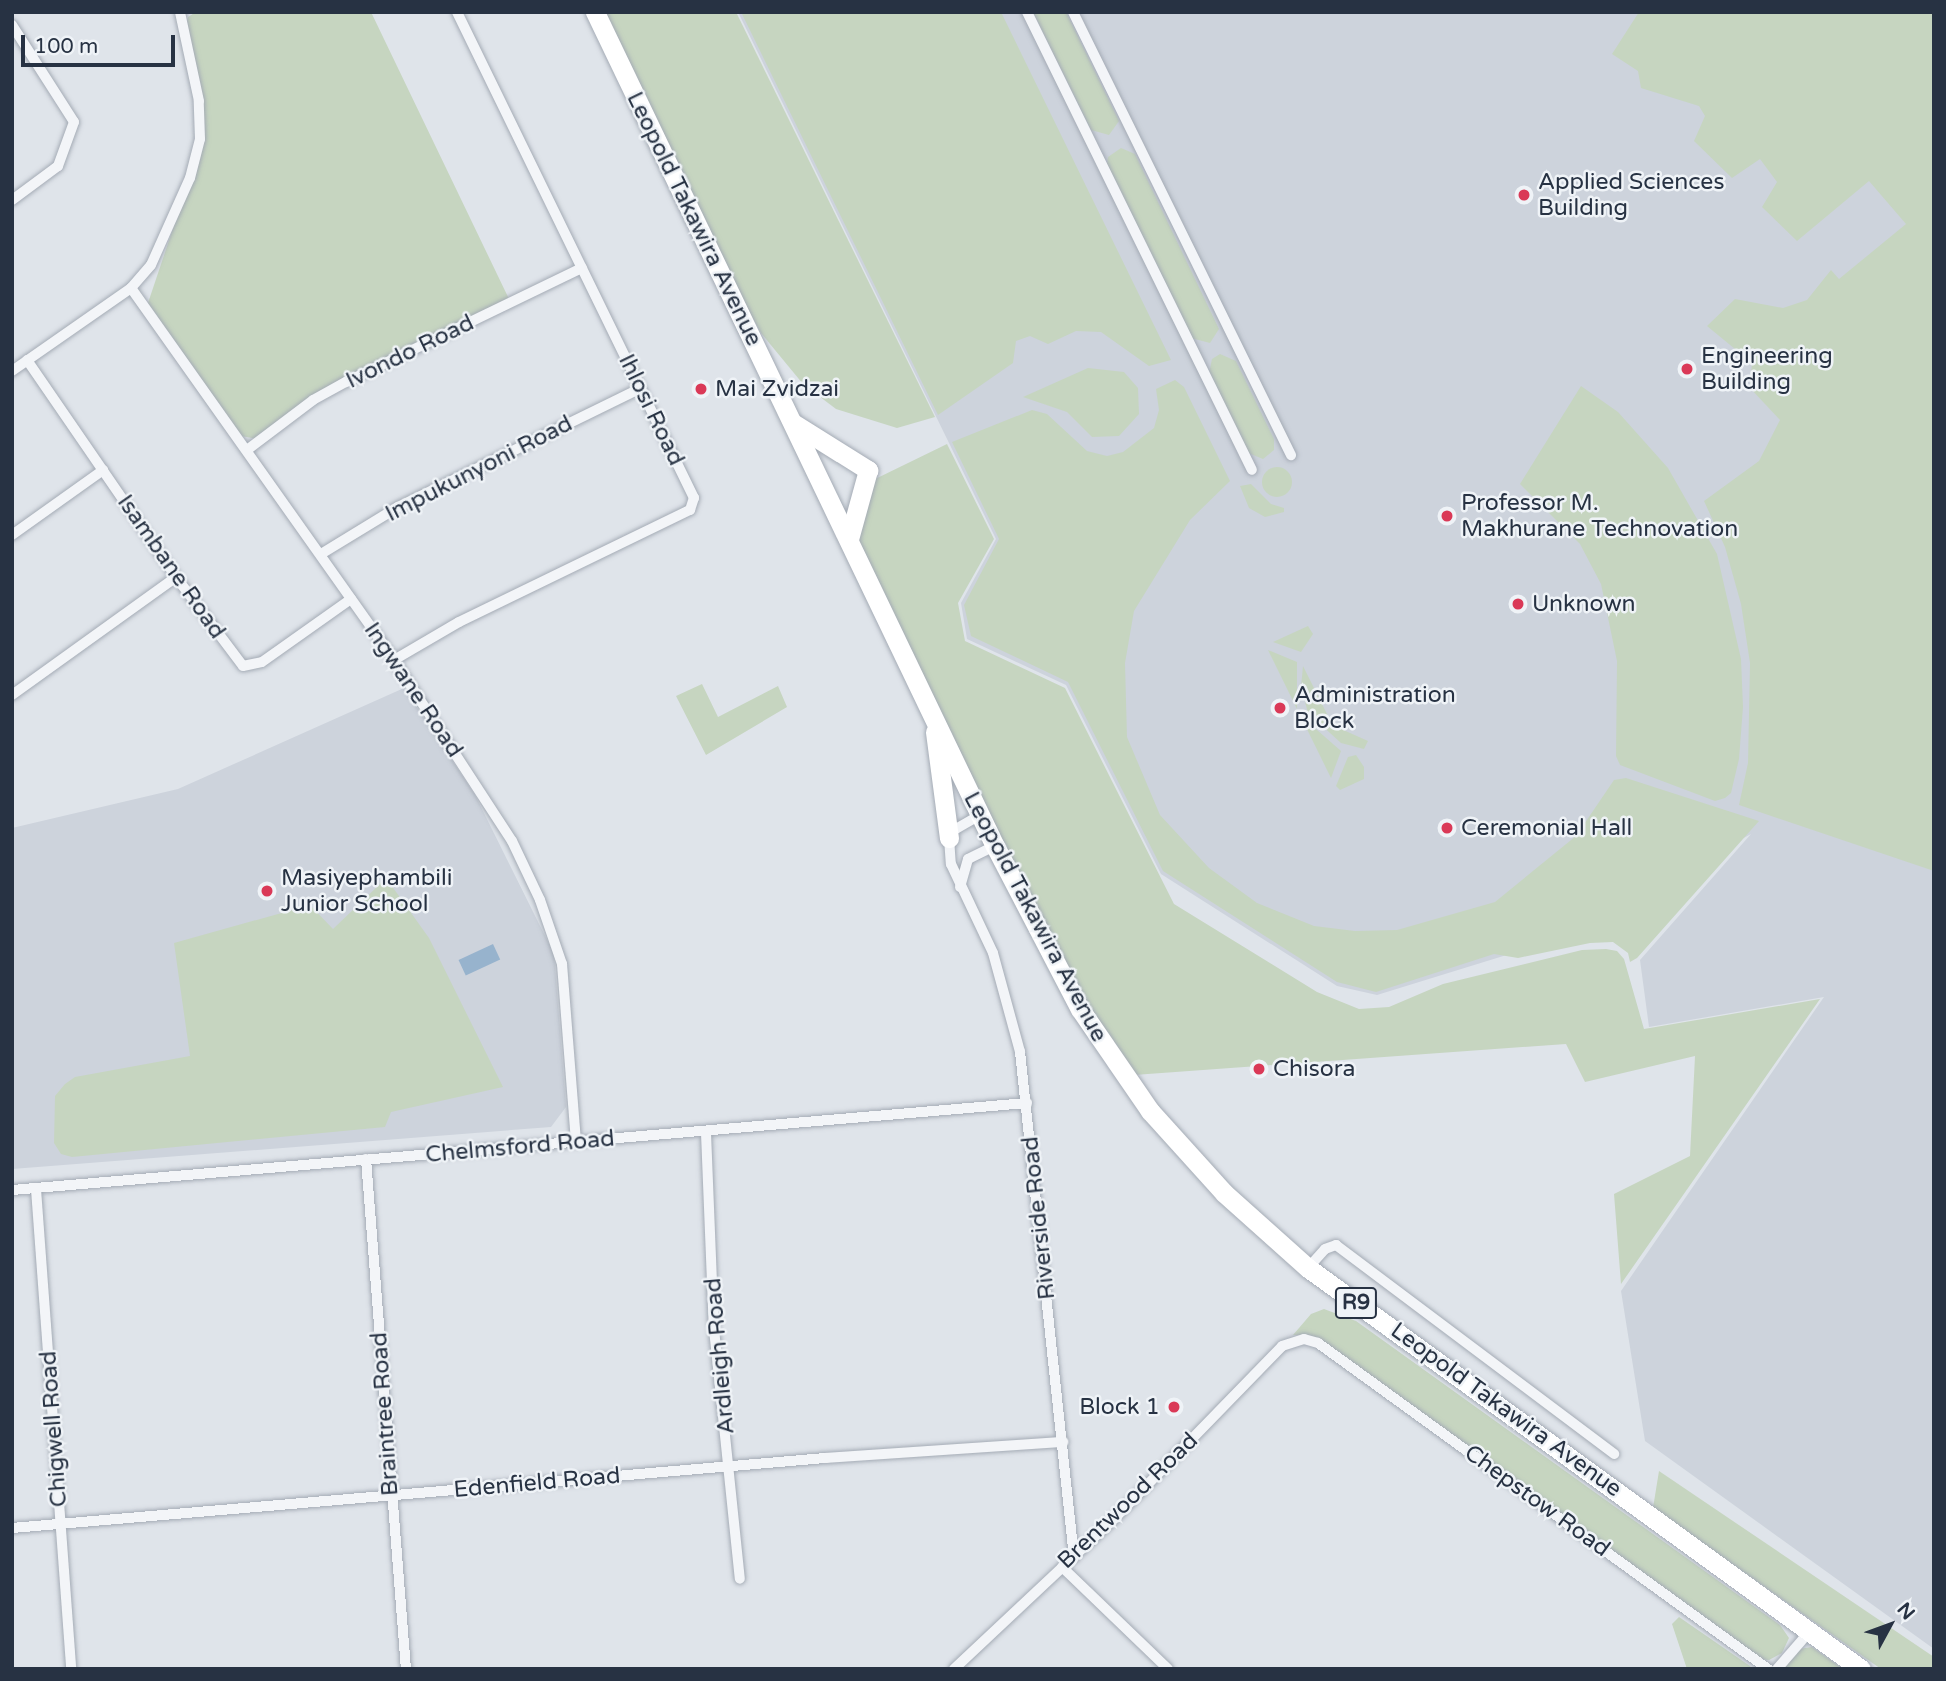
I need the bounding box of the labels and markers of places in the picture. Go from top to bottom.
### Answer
place label: Applied Sciences Building [1538,168,1724,222]
marker: Applied Sciences Building [1516,187,1532,203]
place label: Engineering Building [1701,342,1833,396]
marker: Engineering Building [1679,361,1695,377]
place label: Mai Zvidzai [715,375,839,403]
marker: Mai Zvidzai [693,381,709,397]
place label: Professor M. Makhurane Technovation [1461,489,1738,543]
marker: Professor M. Makhurane Technovation [1439,508,1455,524]
place label: Unknown [1532,590,1636,618]
marker: Unknown [1510,596,1526,612]
place label: Administration Block [1294,681,1456,735]
marker: Administration Block [1272,700,1288,716]
place label: Ceremonial Hall [1461,814,1632,842]
marker: Ceremonial Hall [1439,820,1455,836]
place label: Masiyephambili Junior School [281,864,452,918]
marker: Masiyephambili Junior School [259,883,275,899]
place label: Chisora [1273,1055,1355,1083]
marker: Chisora [1251,1061,1267,1077]
place label: Block 1 [1079,1393,1160,1421]
marker: Block 1 [1166,1399,1182,1415]

